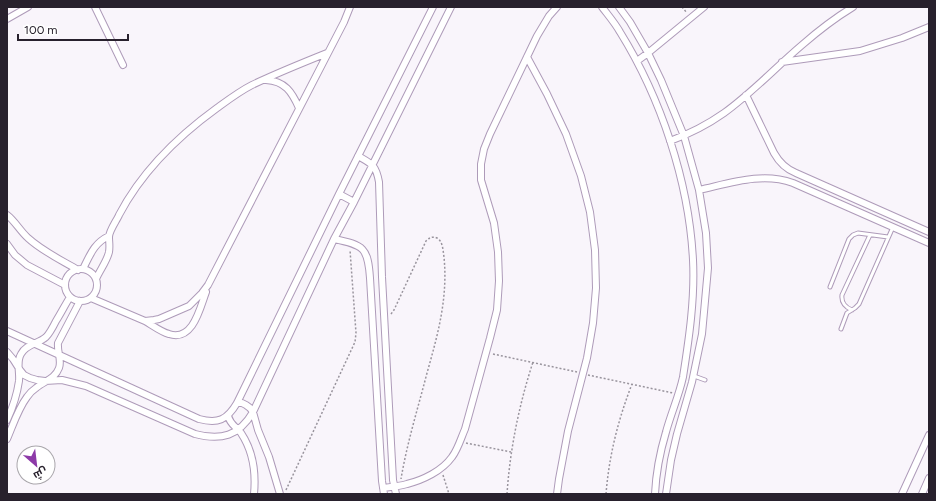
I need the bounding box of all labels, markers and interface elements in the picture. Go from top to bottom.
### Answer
scale bar [18,16,128,42]
text: 100 m [24,23,58,37]
north arrow [16,445,56,485]
text: ش [31,464,50,482]

